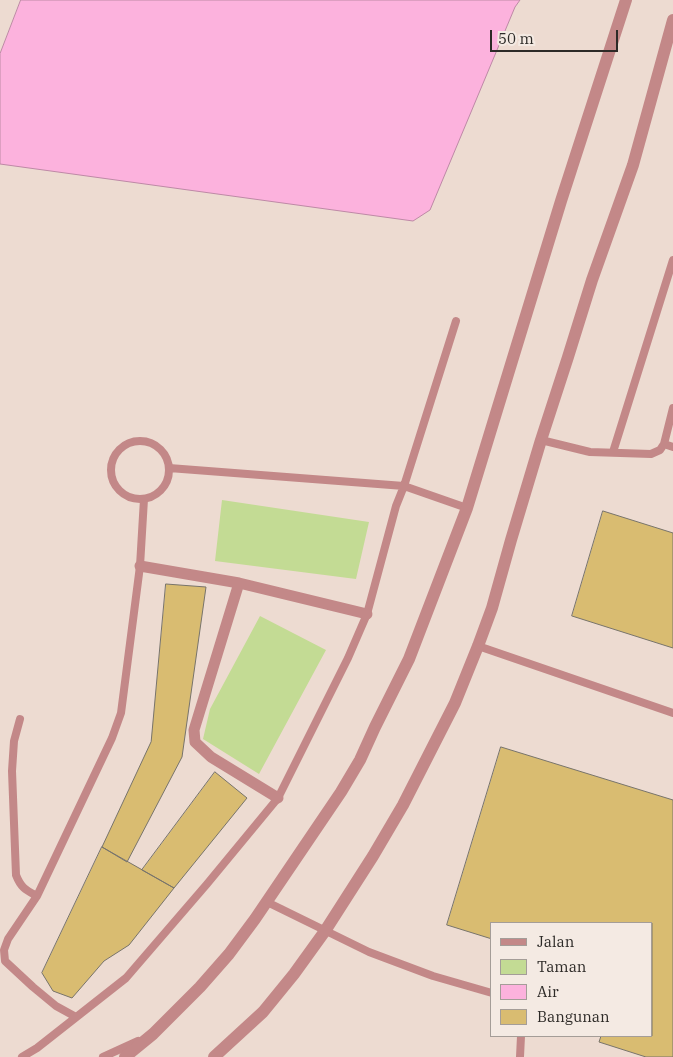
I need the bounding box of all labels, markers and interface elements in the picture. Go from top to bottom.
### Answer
scale bar [493,20,620,52]
text: 50 m [498,29,534,48]
legend [490,922,653,1037]
text: Jalan [537,932,574,951]
text: Taman [537,957,586,976]
text: Air [537,982,559,1001]
text: Bangunan [537,1007,610,1026]

